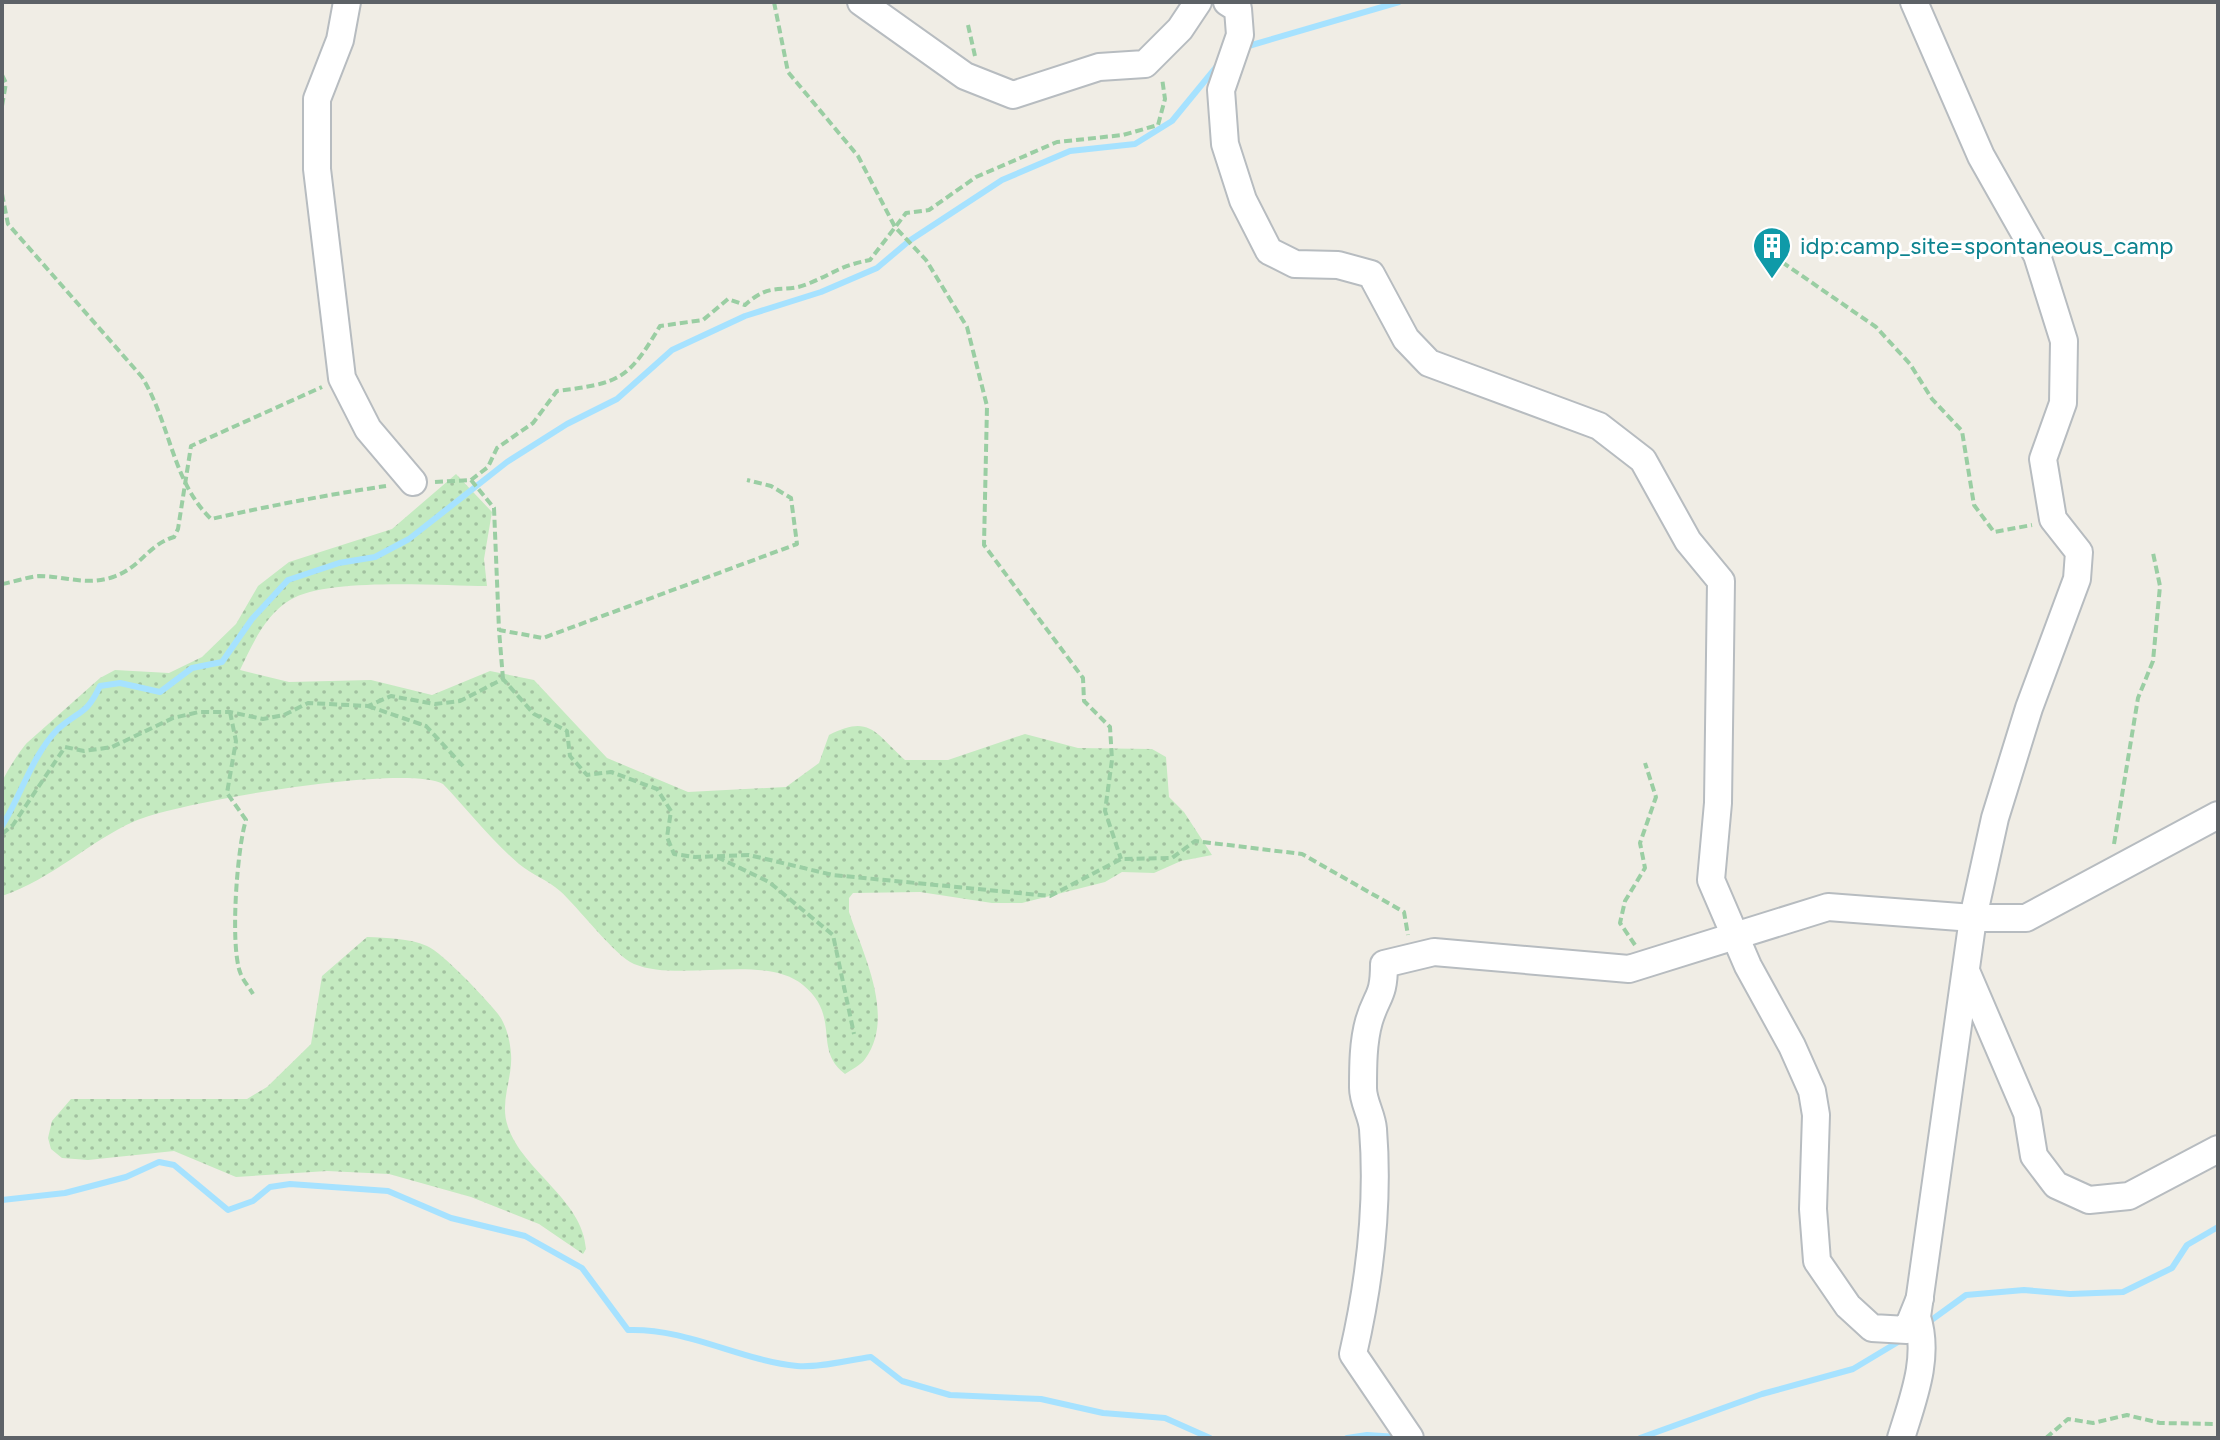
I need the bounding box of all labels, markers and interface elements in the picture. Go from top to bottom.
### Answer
building icon: idp:camp_site=spontaneous_camp [1751,225,1793,280]
place label: idp:camp_site=spontaneous_camp [1800,231,2173,260]

